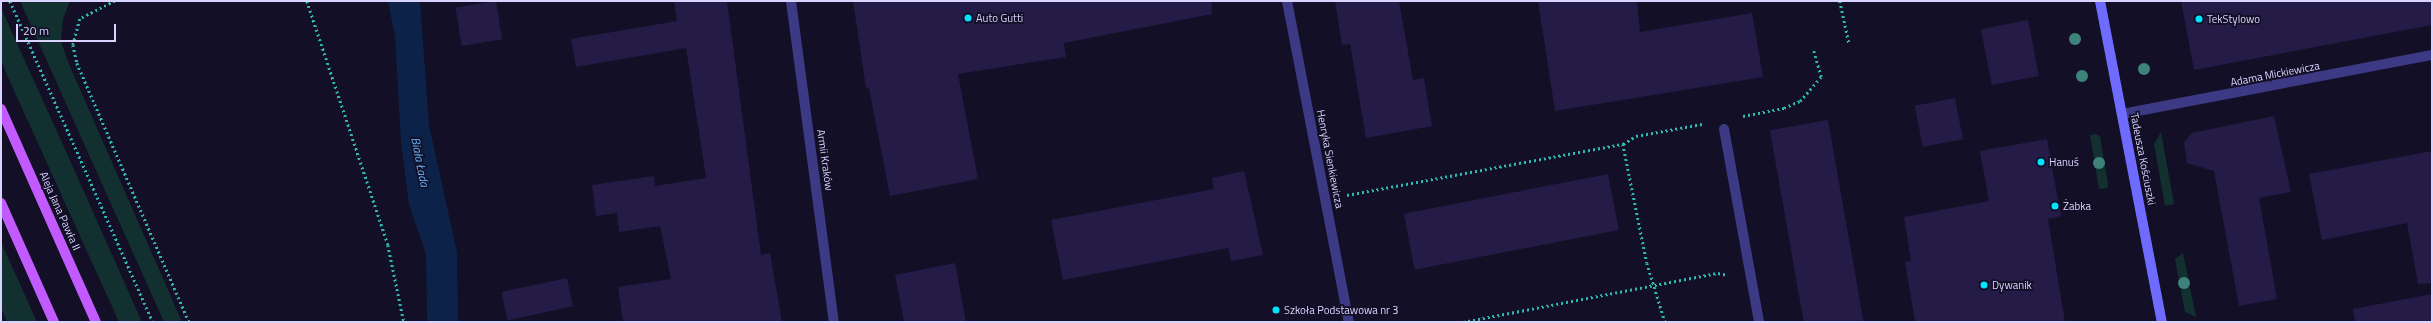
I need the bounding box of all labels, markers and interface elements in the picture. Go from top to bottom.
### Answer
place label: Auto Gutti [976,11,1023,25]
place label: TekStylowo [2207,12,2260,26]
marker: Auto Gutti [963,13,973,23]
marker: TekStylowo [2194,14,2204,24]
scale bar [18,16,118,42]
text: 20 m [23,21,49,40]
street label: Adama Mickiewicza [2229,59,2321,89]
street label: Henryka Sienkiewicza [1314,109,1346,209]
street label: Tadeusza Kościuszki [2128,112,2158,206]
street label: Armii Kraków [814,129,836,191]
water label: Biała Łada [408,136,432,188]
place label: Hanuś [2049,155,2079,169]
marker: Hanuś [2036,157,2046,167]
street label: Aleja Jana Pawła II [37,170,83,252]
place label: Żabka [2063,199,2091,213]
marker: Żabka [2050,201,2060,211]
place label: Dywanik [1992,278,2032,292]
marker: Dywanik [1979,280,1989,290]
place label: Szkoła Podstawowa nr 3 [1284,303,1398,317]
marker: Szkoła Podstawowa nr 3 [1271,305,1281,315]

